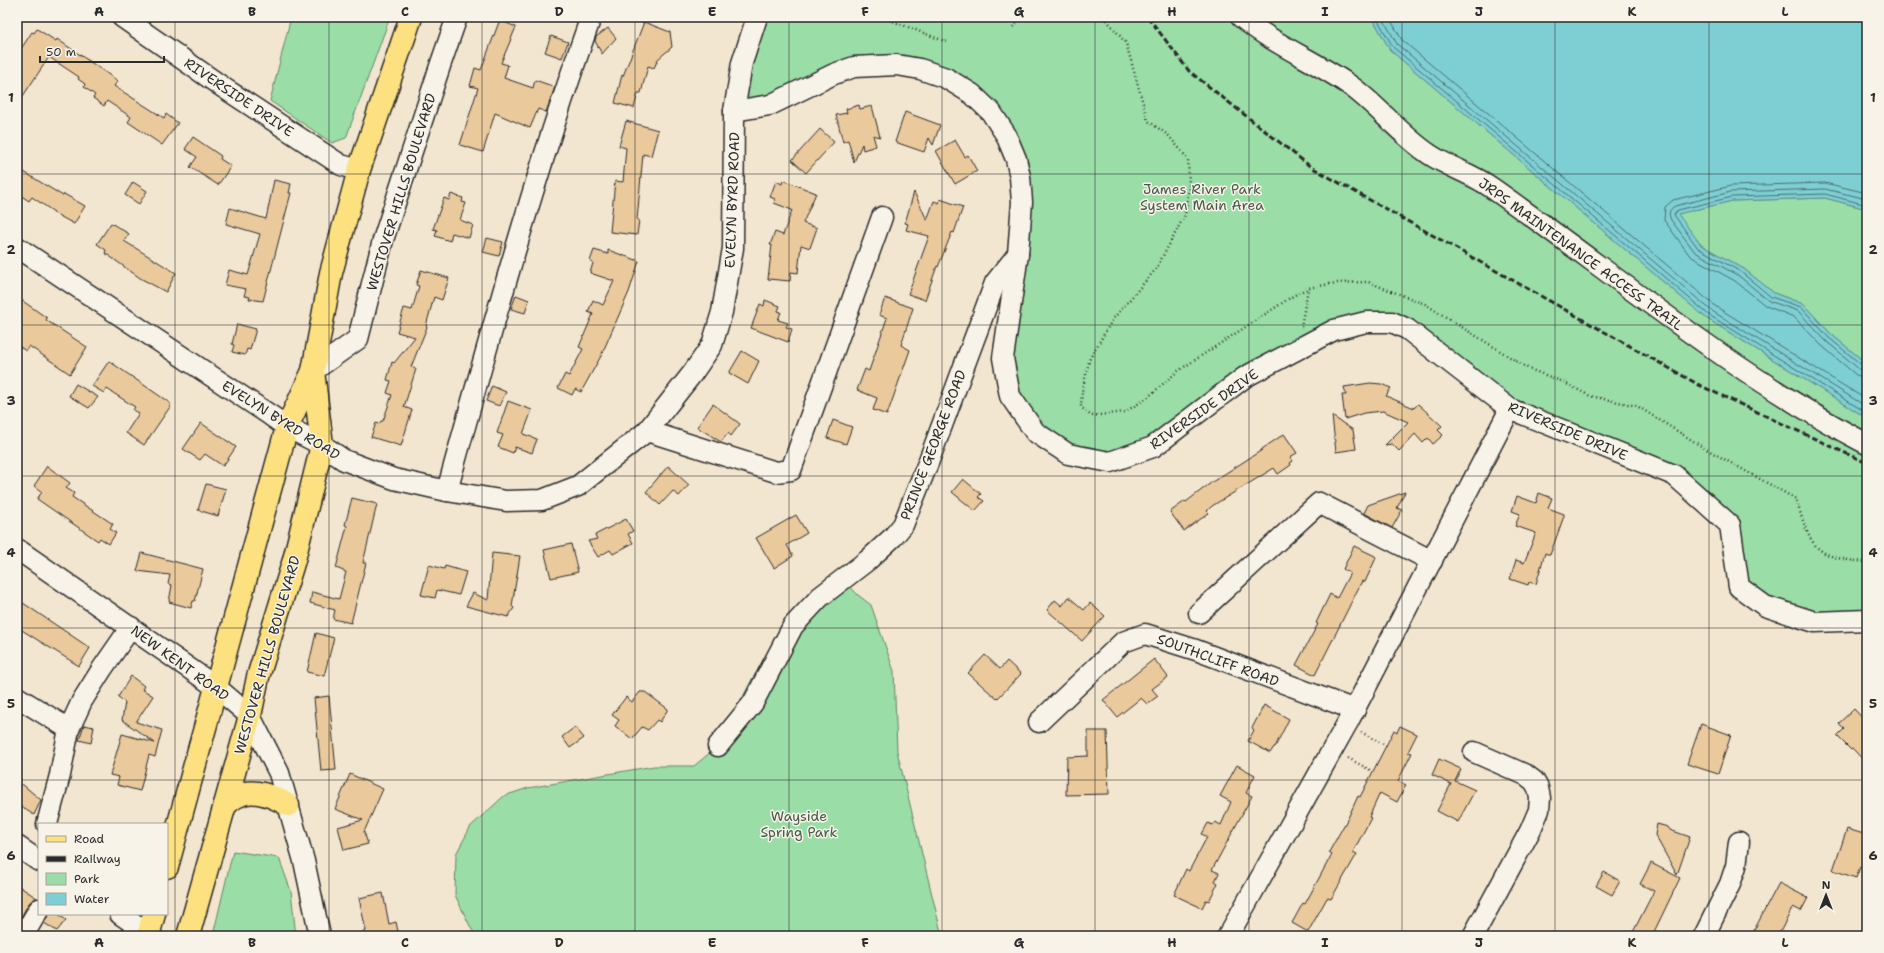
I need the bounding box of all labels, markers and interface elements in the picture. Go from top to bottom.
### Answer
text: A [94,3,104,20]
text: B [248,3,256,20]
text: C [401,3,409,20]
text: D [554,3,564,20]
text: E [708,3,717,20]
text: F [861,3,869,20]
text: G [1014,3,1025,20]
text: H [1167,3,1177,20]
text: I [1321,3,1329,20]
text: J [1475,3,1483,20]
text: K [1628,3,1637,20]
text: L [1781,3,1789,20]
scale bar [40,38,164,64]
text: 50 m [46,44,76,60]
street label: RIVERSIDE DRIVE [181,54,297,141]
text: 1 [8,89,14,106]
text: 1 [1870,89,1876,106]
street label: WESTOVER HILLS BOULEVARD [362,91,440,293]
street label: EVELYN BYRD ROAD [721,132,743,268]
street label: JRPS MAINTENANCE ACCESS TRAIL [1475,174,1687,334]
park label: James River Park System Main Area [1140,180,1264,214]
text: 2 [6,241,16,258]
text: 2 [1868,241,1878,258]
street label: RIVERSIDE DRIVE [1146,365,1262,453]
street label: PRINCE GEORGE ROAD [896,367,970,523]
street label: EVELYN BYRD ROAD [219,376,343,464]
text: 3 [6,392,16,409]
text: 3 [1868,392,1878,409]
street label: RIVERSIDE DRIVE [1505,398,1631,464]
text: 4 [6,544,16,561]
text: 4 [1868,544,1878,561]
street label: WESTOVER HILLS BOULEVARD [230,554,304,756]
street label: NEW KENT ROAD [127,621,233,705]
street label: SOUTHCLIFF ROAD [1155,630,1281,690]
text: 5 [7,695,15,712]
text: 5 [1869,695,1877,712]
park label: Wayside Spring Park [761,807,837,841]
legend [38,823,168,915]
text: Road [74,831,105,847]
text: 6 [6,847,16,864]
text: 6 [1868,847,1878,864]
text: Railway [74,851,121,867]
text: Park [74,871,100,887]
north arrow [1806,875,1846,915]
text: N [1822,878,1831,893]
text: Water [74,891,110,907]
text: A [94,934,104,951]
text: B [248,934,256,951]
text: C [401,934,409,951]
text: D [554,934,564,951]
text: E [708,934,717,951]
text: F [861,934,869,951]
text: G [1014,934,1025,951]
text: H [1167,934,1177,951]
text: I [1321,934,1329,951]
text: J [1475,934,1483,951]
text: K [1628,934,1637,951]
text: L [1781,934,1789,951]

